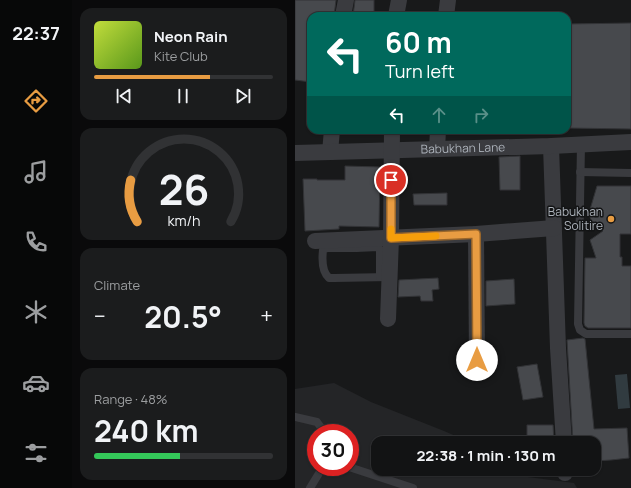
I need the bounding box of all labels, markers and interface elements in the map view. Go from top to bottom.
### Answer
text: 22:37 [12,21,60,45]
text: 60 m [385,23,452,61]
text: Neon Rain [154,26,228,47]
icon: left [319,28,371,80]
text: Kite Club [154,47,208,65]
text: Turn left [385,59,455,83]
icon: previous [113,85,135,107]
icon: pause [172,85,194,107]
icon: next [232,85,254,107]
icon: directions [22,87,50,115]
icon: left [386,104,408,126]
icon: ahead [428,104,450,126]
icon: right [470,104,492,126]
street label: Babukhan Lane [420,138,505,158]
icon: music [22,158,50,186]
text: 26 [158,161,209,217]
pin [374,163,408,197]
icon: arrive [380,169,402,191]
place label: Babukhan Solitire [548,203,603,234]
text: km/h [167,211,200,230]
marker: Babukhan Solitire [606,214,616,224]
icon: phone [22,228,50,256]
text: Climate [94,276,140,294]
text: 20.5° [144,296,222,337]
icon: climate [22,298,50,326]
text: − [94,301,106,331]
text: + [260,301,273,331]
position arrow [456,339,498,381]
icon: car [22,369,50,397]
text: Range · 48% [94,390,168,408]
text: 240 km [94,410,198,451]
speed limit sign: 30 [307,424,359,476]
icon: filters [22,439,50,467]
text: 22:38 · 1 min · 130 m [416,445,556,466]

